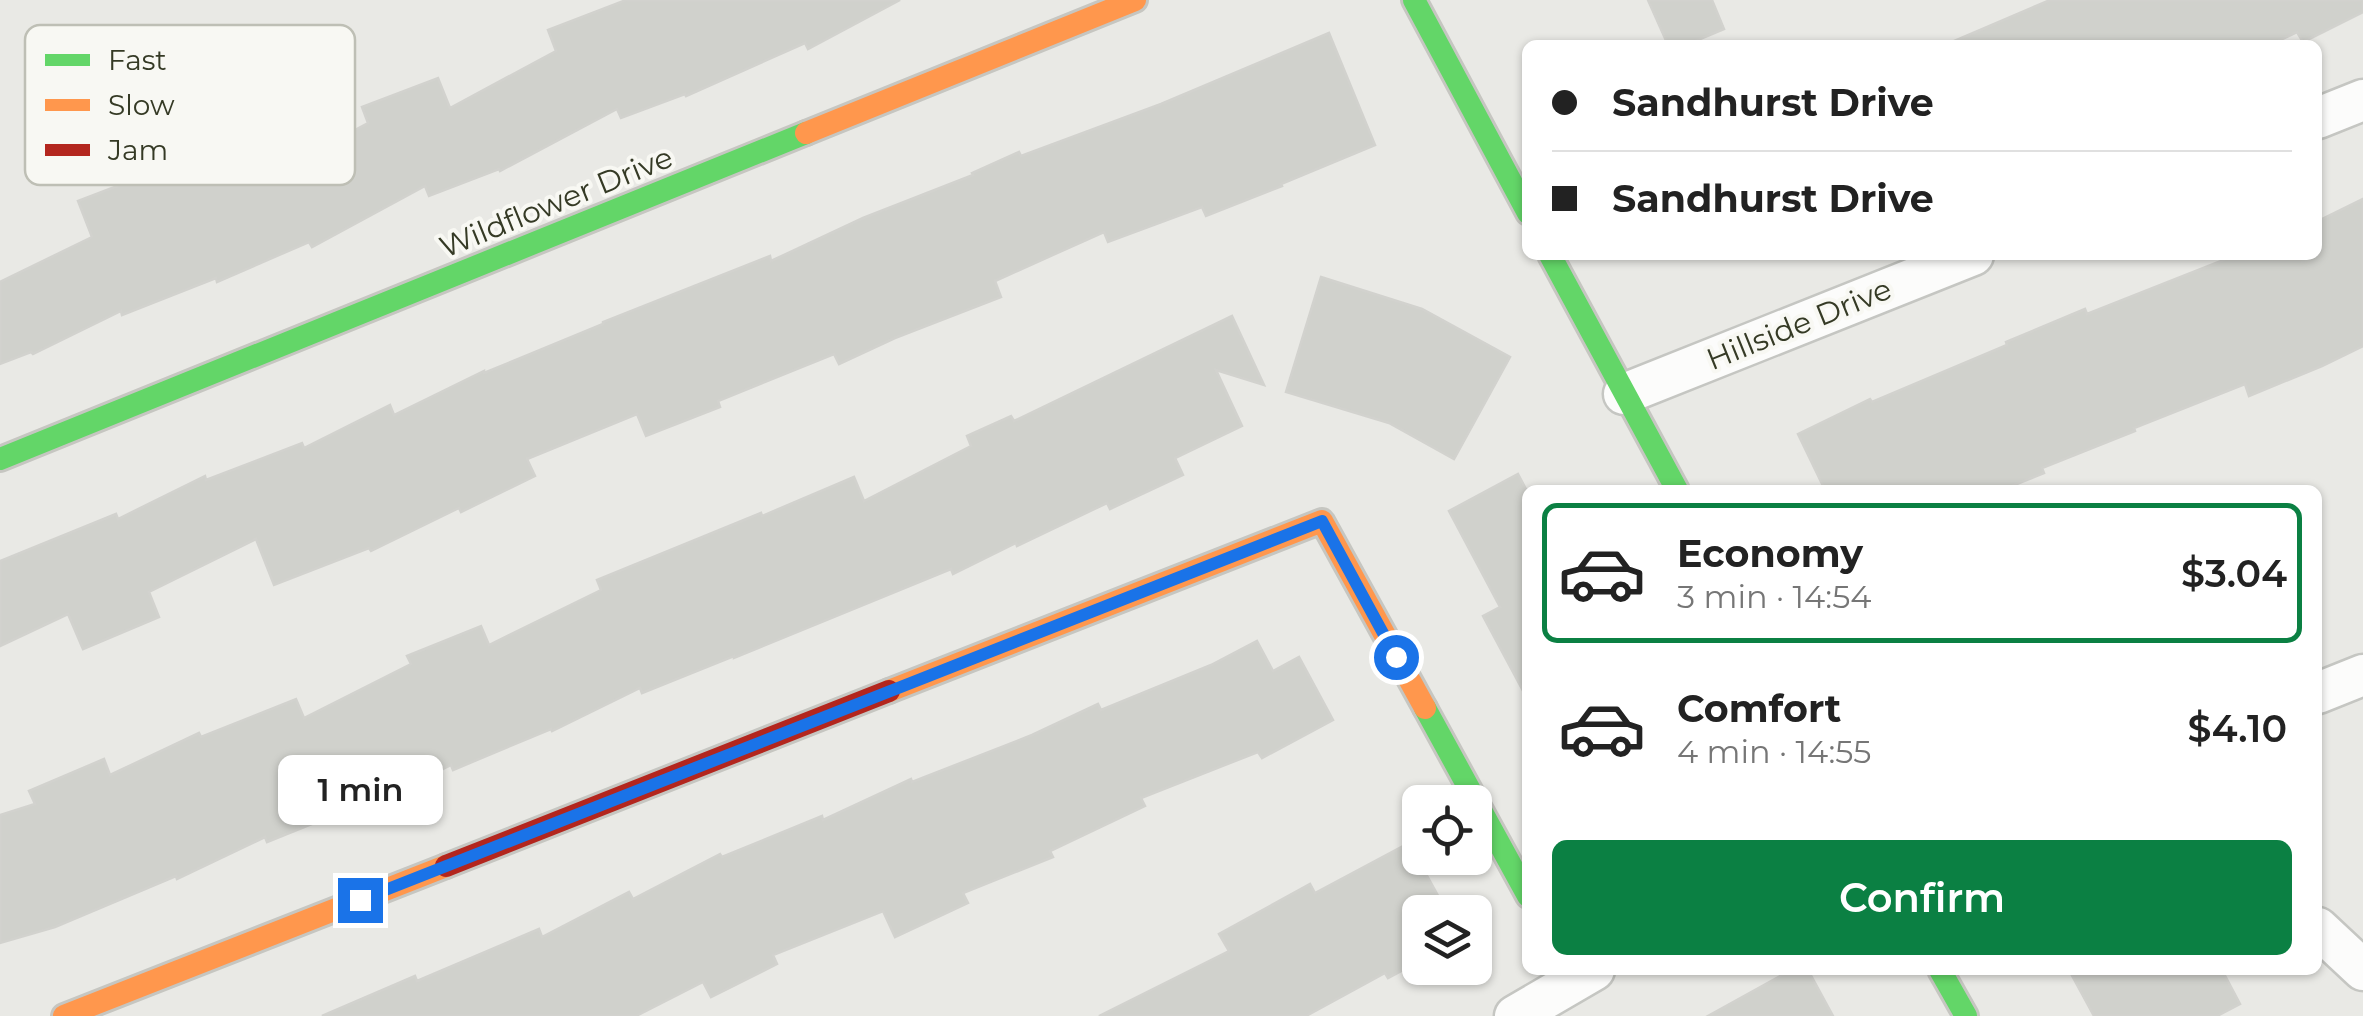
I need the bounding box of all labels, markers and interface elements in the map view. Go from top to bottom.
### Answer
legend [25,25,355,185]
text: Fast [108,43,167,77]
text: Sandhurst Drive [1612,79,1934,126]
text: Slow [108,88,175,122]
text: Jam [107,133,168,167]
street label: Wildflower Drive [434,138,678,266]
text: Sandhurst Drive [1612,175,1934,222]
street label: Hillside Drive [1701,270,1897,378]
icon: car [1557,528,1647,618]
text: Economy [1677,530,1863,577]
text: $3.04 [2181,550,2287,597]
text: 3 min · 14:54 [1677,577,1871,616]
route start [1374,635,1419,680]
icon: car [1557,683,1647,773]
text: Comfort [1677,685,1841,732]
text: $4.10 [2187,705,2287,752]
text: 4 min · 14:55 [1677,732,1871,771]
callout: 1 min [278,755,442,825]
text: 1 min [318,770,403,809]
map controls [1402,785,1492,985]
button: locate [1402,785,1492,875]
button: Confirm [1552,840,2292,955]
route end [338,878,383,923]
button: layers [1402,895,1492,985]

